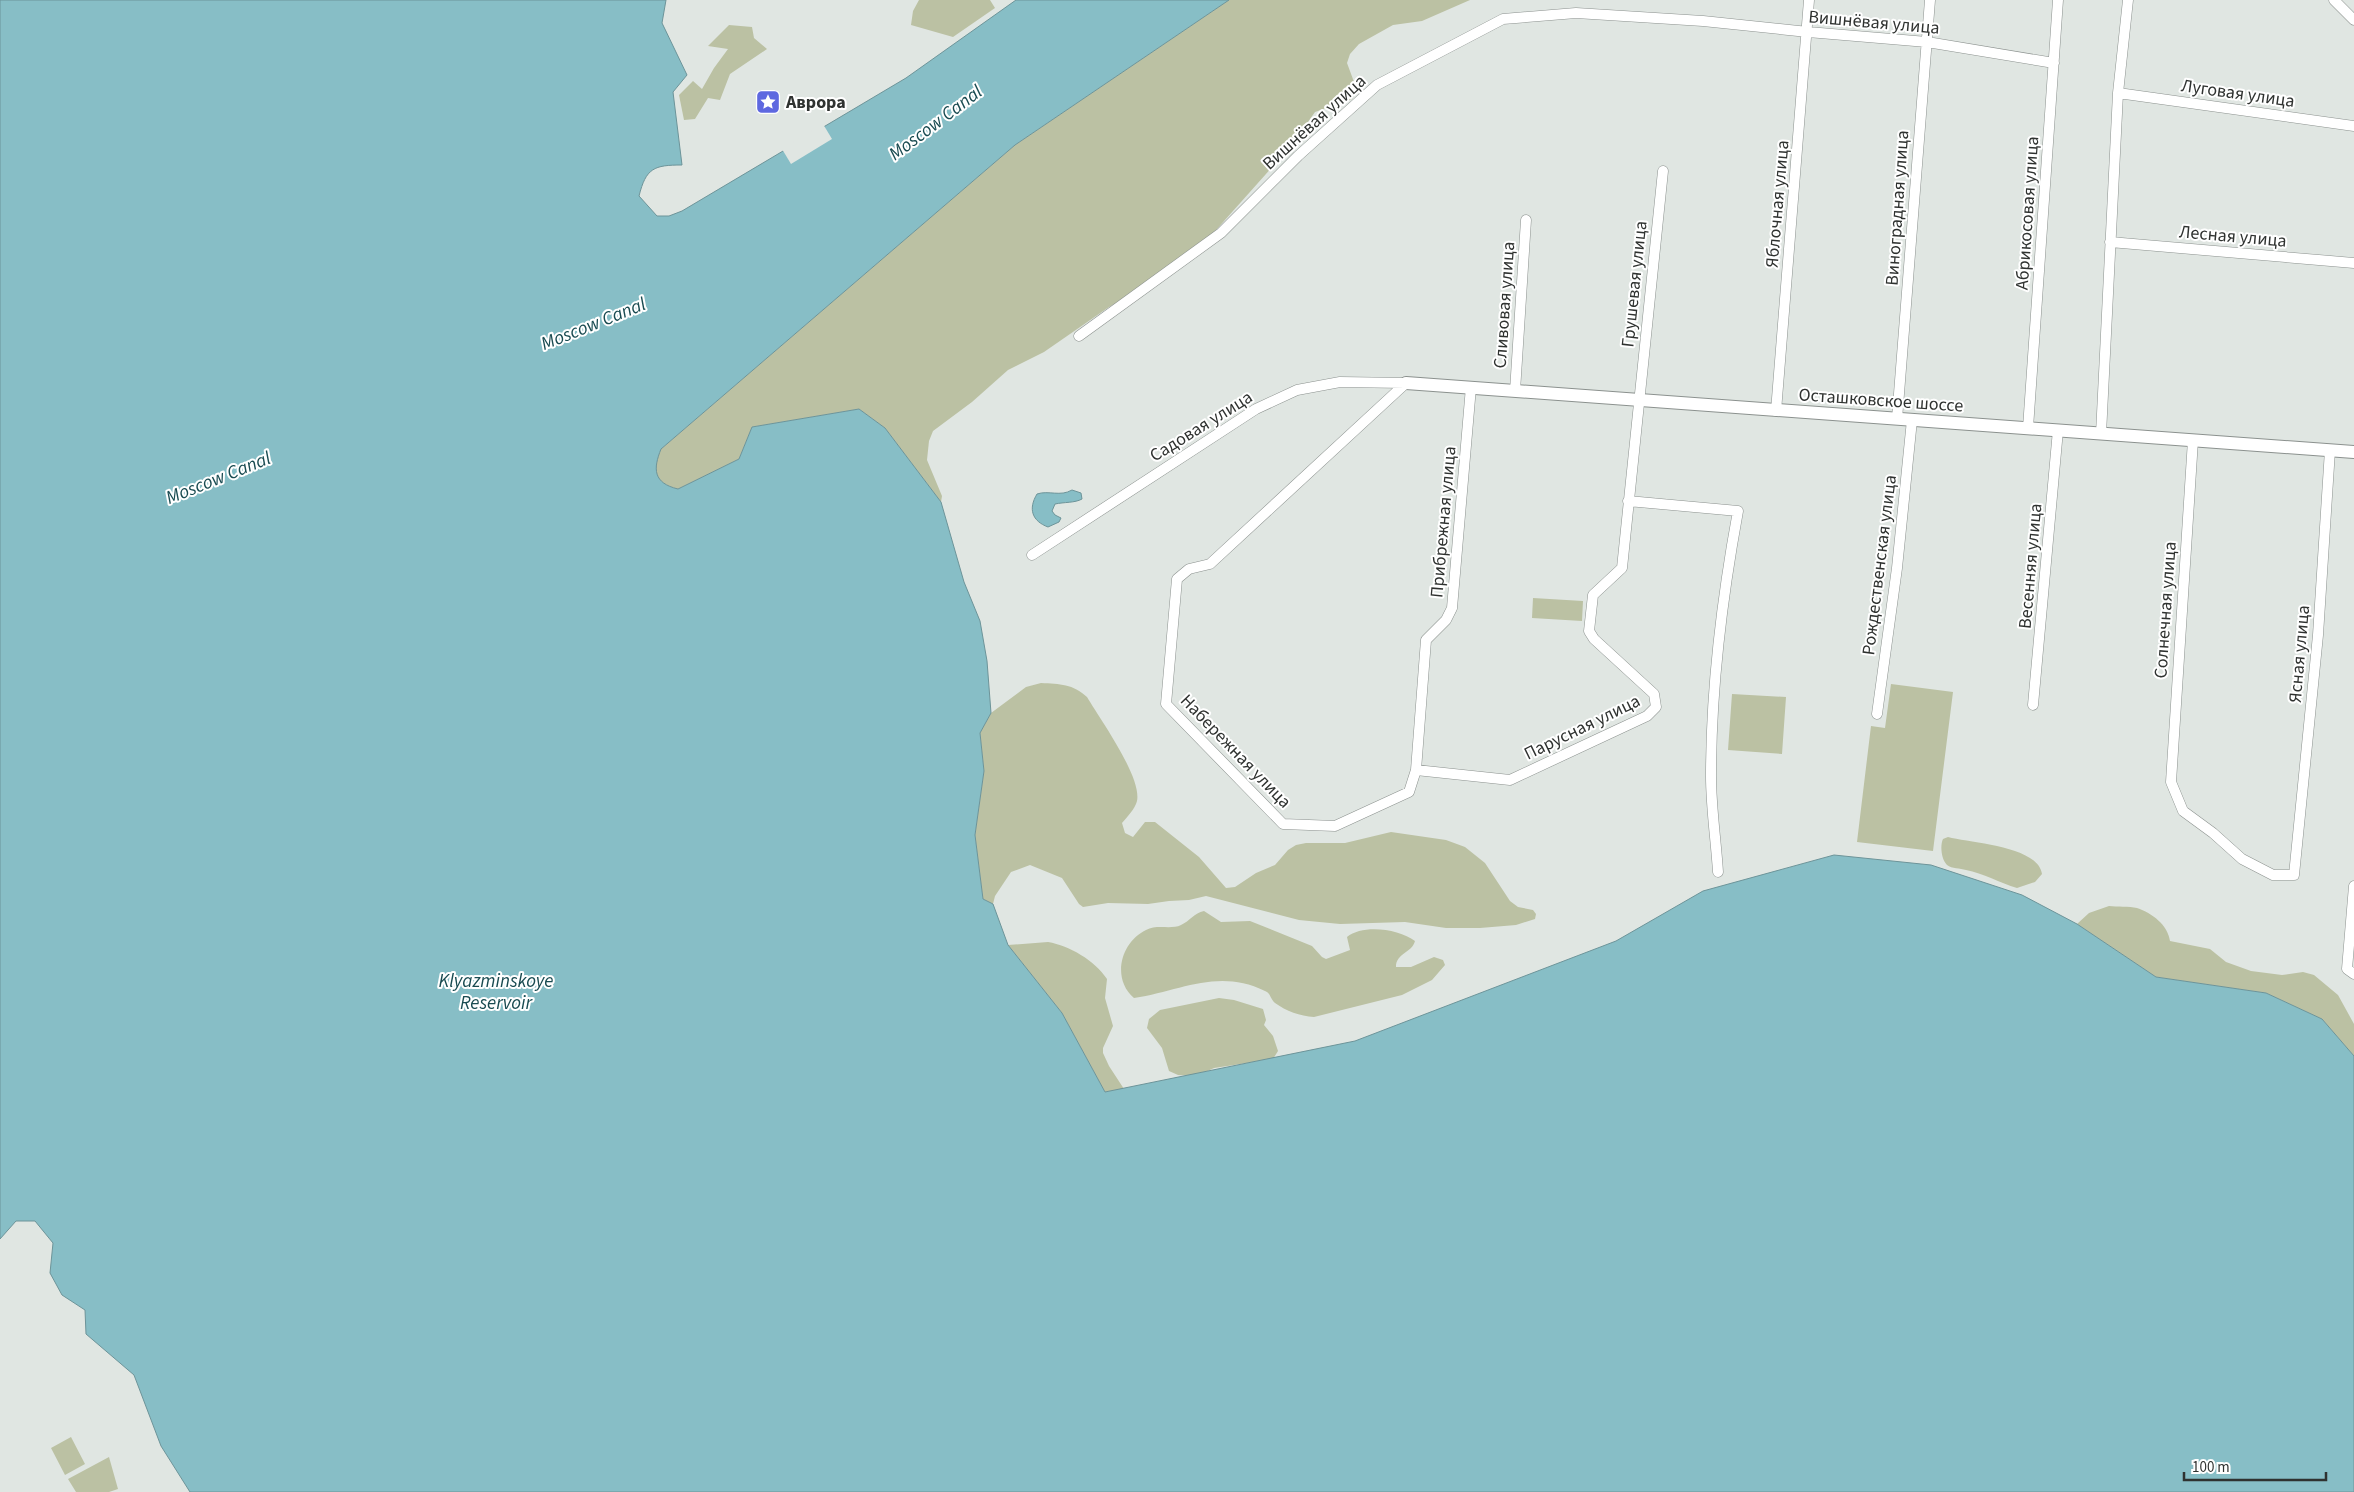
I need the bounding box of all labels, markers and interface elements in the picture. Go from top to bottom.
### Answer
street label: Вишнёвая улица [1807,4,1941,41]
street label: Вишнёвая улица [1257,69,1372,176]
street label: Луговая улица [2180,73,2296,114]
water label: Moscow Canal [883,79,989,167]
place icon: Аврора [755,89,781,115]
place label: Аврора [785,90,846,115]
street label: Виноградная улица [1880,130,1915,287]
street label: Абрикосовая улица [2010,135,2045,291]
street label: Яблочная улица [1759,139,1796,269]
street label: Лесная улица [2178,219,2288,254]
street label: Грушевая улица [1615,220,1654,348]
street label: Сливовая улица [1488,241,1521,369]
water label: Moscow Canal [537,291,650,358]
street label: Осташковское шоссе [1798,382,1964,419]
street label: Садовая улица [1145,385,1257,468]
water label: Moscow Canal [162,445,275,512]
street label: Прибрежная улица [1424,445,1463,599]
street label: Рождественская улица [1856,474,1903,657]
street label: Весенняя улица [2013,502,2048,630]
street label: Солнечная улица [2148,541,2183,679]
street label: Ясная улица [2283,604,2316,704]
street label: Набережная улица [1175,689,1297,814]
street label: Парусная улица [1520,689,1645,766]
water label: Klyazminskoye Reservoir [439,968,553,1017]
scale bar [2184,1450,2326,1482]
text: 100 m [2192,1457,2230,1478]

